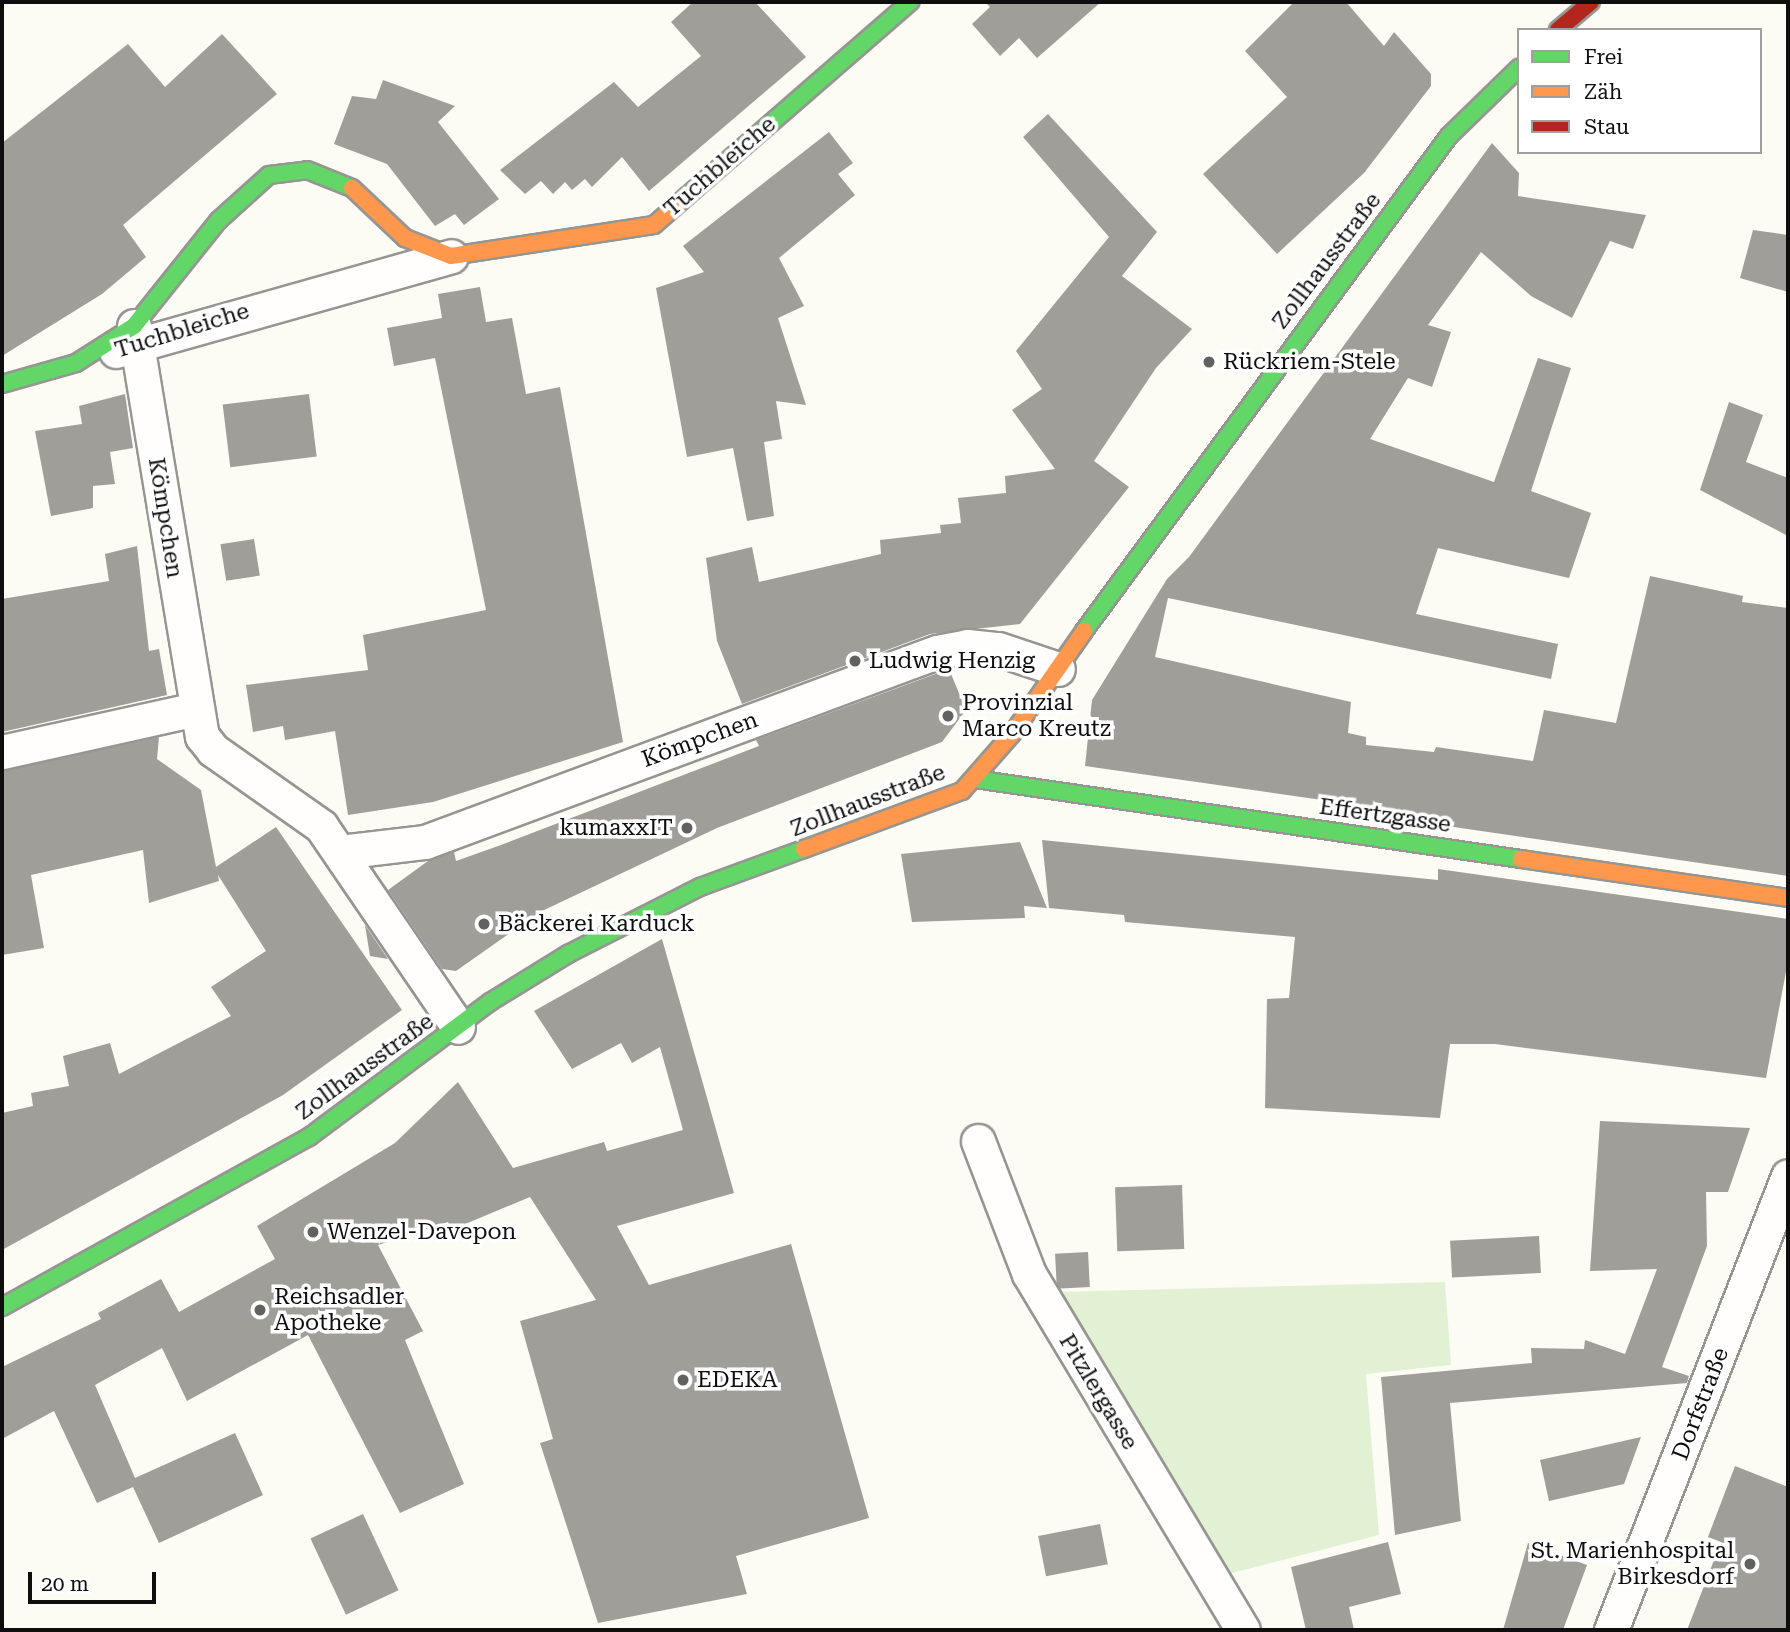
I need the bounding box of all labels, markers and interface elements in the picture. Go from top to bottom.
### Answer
legend [1517,28,1762,154]
text: Frei [1584,45,1623,69]
text: Zäh [1584,80,1622,104]
street label: Tuchbleiche [658,111,782,223]
text: Stau [1584,115,1629,139]
street label: Zollhausstraße [1267,187,1387,335]
street label: Tuchbleiche [111,297,253,365]
place label: Rückriem-Stele [1223,348,1396,376]
marker: Rückriem-Stele [1201,354,1217,370]
street label: Kömpchen [142,456,188,580]
place label: Ludwig Henzig [869,647,1035,675]
marker: Ludwig Henzig [847,653,863,669]
place label: Provinzial Marco Kreutz [962,689,1111,743]
street label: Kömpchen [638,706,762,774]
marker: Provinzial Marco Kreutz [940,708,956,724]
street label: Zollhausstraße [787,759,949,843]
street label: Effertzgasse [1317,793,1453,839]
place label: kumaxxIT [559,814,673,842]
marker: kumaxxIT [679,820,695,836]
place label: Bäckerei Karduck [498,910,695,938]
marker: Bäckerei Karduck [476,916,492,932]
street label: Zollhausstraße [291,1008,439,1126]
place label: Wenzel-Davepon [327,1218,516,1246]
marker: Wenzel-Davepon [305,1224,321,1240]
place label: Reichsadler Apotheke [274,1283,404,1337]
marker: Reichsadler Apotheke [252,1302,268,1318]
street label: Pitzlergasse [1053,1329,1143,1455]
street label: Dorfstraße [1667,1344,1735,1464]
place label: EDEKA [697,1366,778,1394]
marker: EDEKA [675,1372,691,1388]
place label: St. Marienhospital Birkesdorf [1531,1537,1734,1591]
marker: St. Marienhospital Birkesdorf [1740,1554,1760,1574]
scale bar [32,1558,159,1602]
text: 20 m [41,1572,89,1596]

